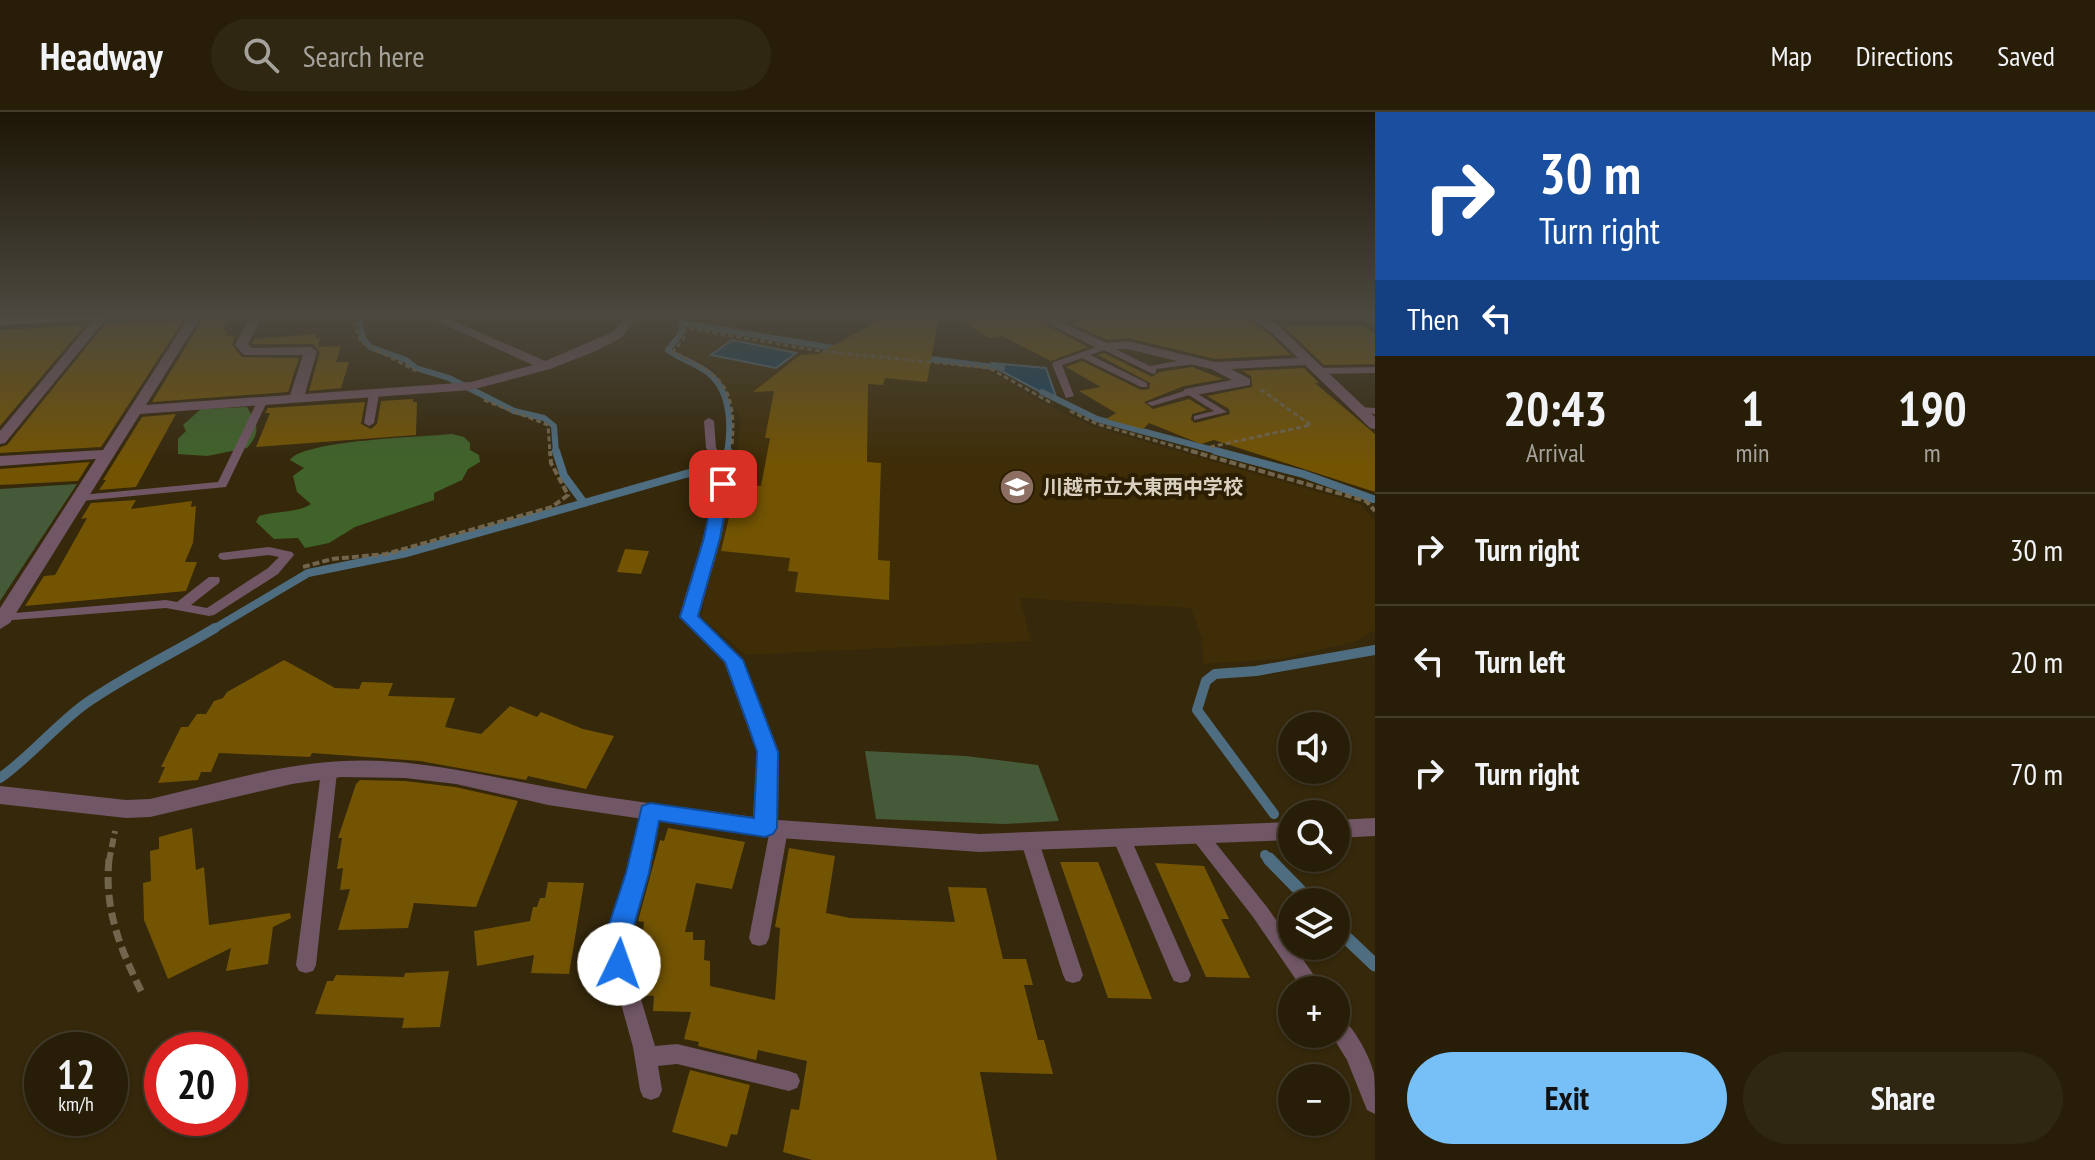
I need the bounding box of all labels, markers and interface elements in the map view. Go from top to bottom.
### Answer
search box [211,19,771,91]
text: Headway [40,31,163,80]
icon: search [239,33,283,77]
text: Search here [303,36,425,75]
text: Map [1771,37,1812,74]
text: Directions [1856,37,1953,74]
text: Saved [1997,37,2055,74]
text: 30 m [1539,137,1641,209]
icon: right [1407,144,1511,248]
text: Turn right [1539,207,1660,254]
icon: left [1475,296,1519,340]
text: Then [1407,299,1459,338]
text: 20:43 [1503,377,1607,439]
text: 1 [1741,377,1764,439]
text: 190 [1898,377,1967,439]
text: Arrival [1526,436,1585,469]
text: min [1735,436,1769,469]
text: m [1924,436,1941,469]
pin [689,450,757,518]
icon: arrive [701,462,745,506]
school or university icon: 川越市立大東西中学校 [998,468,1036,506]
place label: 川越市立大東西中学校 [1043,474,1243,500]
icon: right [1407,527,1451,571]
text: Turn right [1475,530,1579,569]
text: 30 m [2010,530,2063,569]
icon: left [1407,639,1451,683]
text: Turn left [1475,642,1565,681]
text: 20 m [2010,642,2063,681]
map controls [1278,712,1350,1136]
button: sound [1278,712,1350,784]
icon: right [1407,751,1451,795]
text: Turn right [1475,754,1579,793]
text: 70 m [2010,754,2063,793]
button: search [1278,800,1350,872]
button: layers [1278,888,1350,960]
position arrow [577,922,661,1006]
button: + [1278,976,1350,1048]
speed limit sign: 20 [144,1032,248,1136]
text: 12 [57,1048,95,1100]
button: Exit [1407,1052,1727,1144]
button: Share [1743,1052,2063,1144]
button: − [1278,1064,1350,1136]
text: km/h [58,1091,94,1117]

